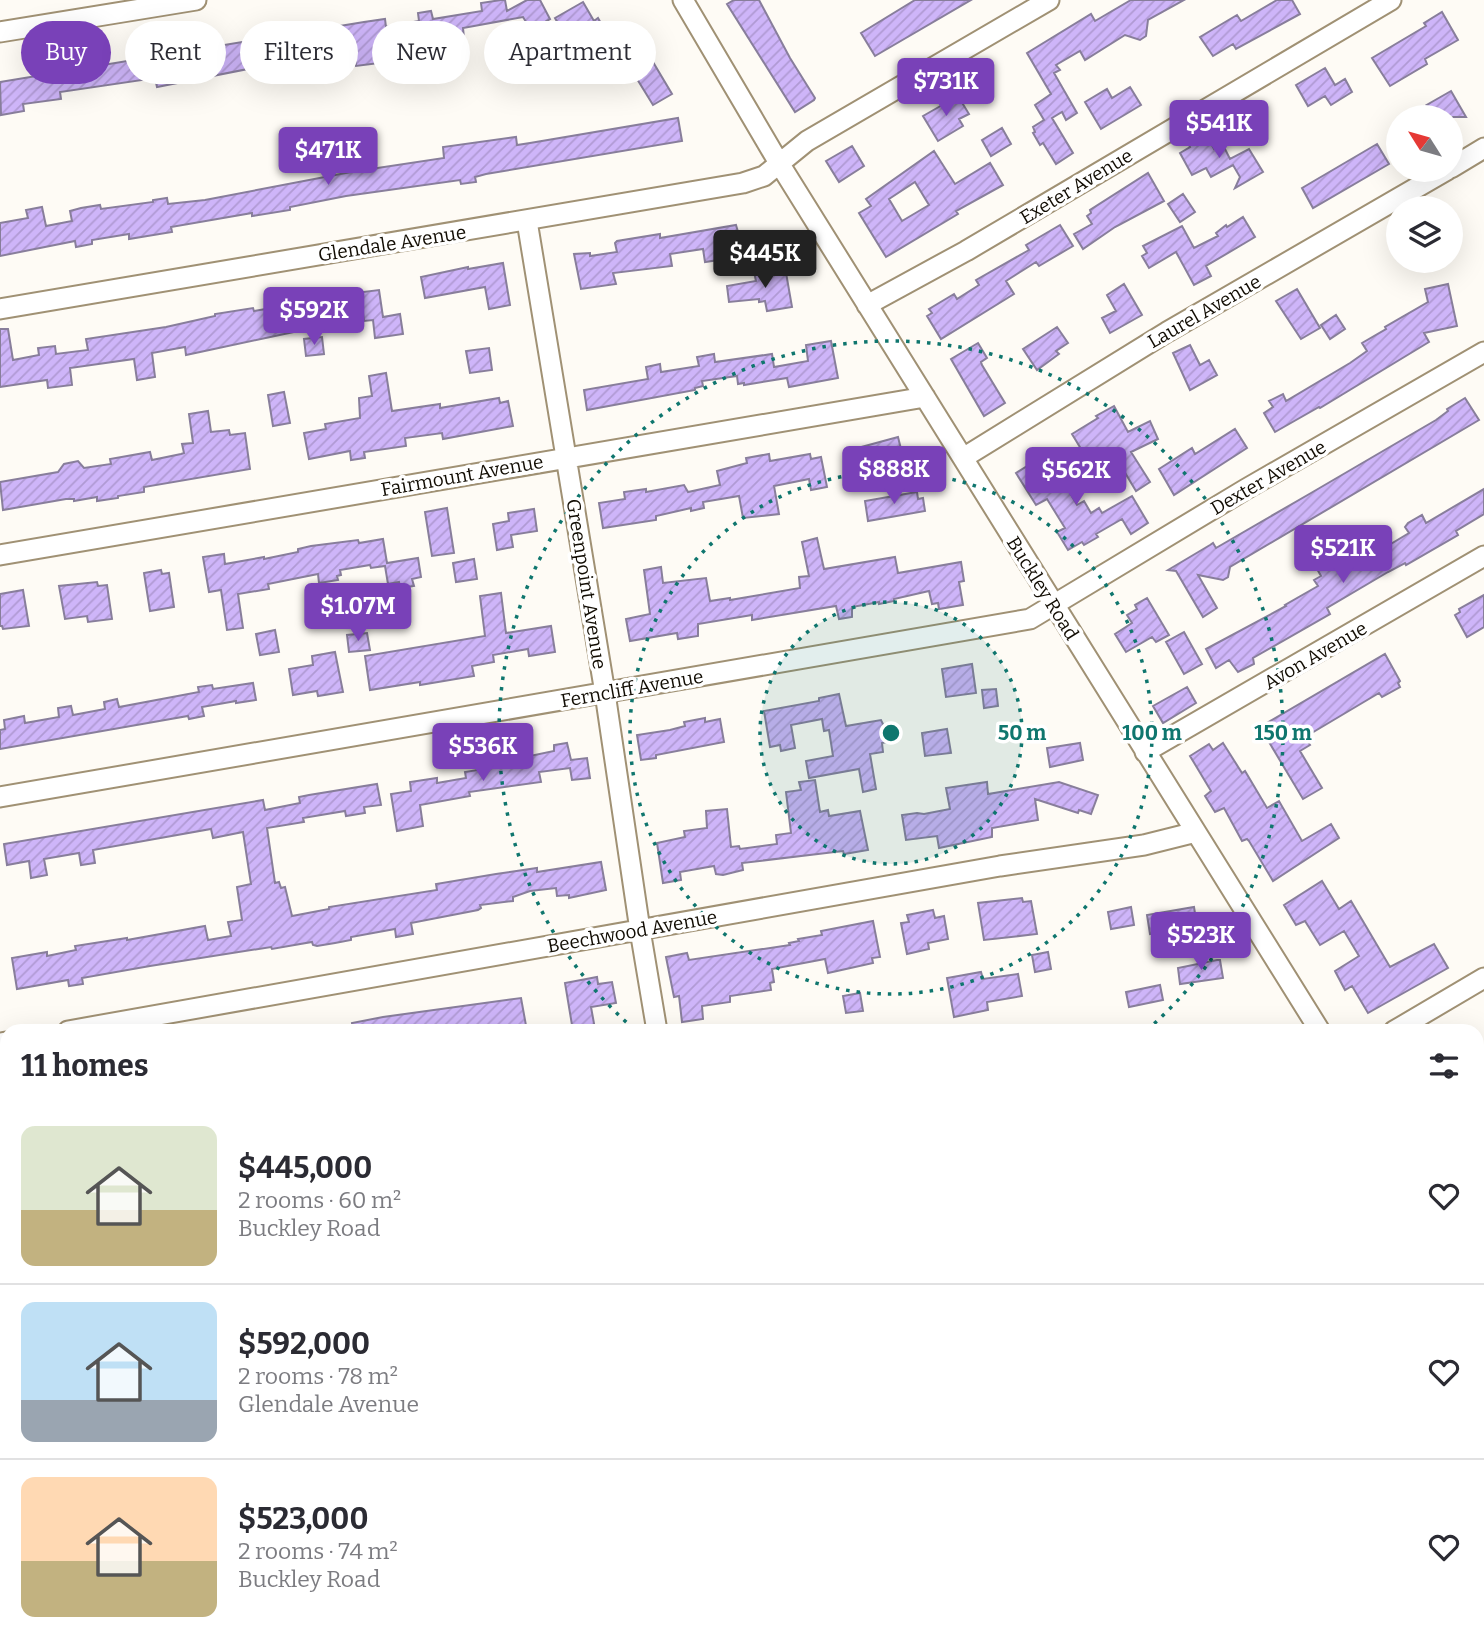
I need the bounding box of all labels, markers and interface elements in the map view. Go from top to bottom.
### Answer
chip: Buy [21,21,111,84]
chip: Rent [125,21,226,84]
chip: Filters [240,21,358,84]
chip: New [372,21,470,84]
chip: Apartment [484,21,656,84]
pin: $731K [897,58,995,118]
text: $731K [913,67,979,95]
pin: $541K [1170,100,1268,160]
north arrow [1386,105,1463,182]
map controls [1386,105,1463,273]
text: $541K [1186,109,1253,137]
pin: $471K [279,128,377,187]
text: $471K [295,136,361,164]
street label: Exeter Avenue [1016,144,1137,229]
button: layers [1386,196,1463,273]
street label: Glendale Avenue [316,220,468,267]
pin: $445K [716,230,814,290]
text: $445K [729,239,801,267]
street label: Laurel Avenue [1144,270,1265,353]
pin: $592K [265,288,363,347]
text: $592K [279,296,349,324]
street label: Dexter Avenue [1206,435,1330,520]
pin: $888K [845,447,943,506]
pin: $562K [1027,448,1125,507]
street label: Fairmount Avenue [379,450,545,501]
text: $888K [858,455,930,483]
text: $562K [1041,456,1111,484]
street label: Greenpoint Avenue [562,497,611,671]
pin: $521K [1294,526,1392,585]
street label: Buckley Road [1002,532,1083,644]
text: $521K [1310,534,1376,562]
pin: $1.07M [301,584,415,643]
text: $1.07M [320,592,396,620]
street label: Avon Avenue [1259,617,1371,694]
street label: Ferncliff Avenue [559,665,705,712]
text: 50 m [998,720,1046,746]
text: 100 m [1122,720,1182,746]
text: 150 m [1254,720,1312,746]
centre of rings [879,721,903,745]
pin: $536K [434,724,532,783]
text: $536K [448,732,518,760]
street label: Beechwood Avenue [545,905,719,958]
pin: $523K [1152,912,1250,972]
text: $523K [1167,921,1235,949]
icon: filters [1425,1047,1463,1085]
text: 11 homes [21,1048,149,1084]
text: $445,000 [238,1150,372,1186]
icon: home [77,1154,161,1238]
icon: heart [1425,1177,1463,1215]
text: 2 rooms · 60 m² [238,1186,401,1214]
text: Buckley Road [238,1214,380,1242]
text: $592,000 [238,1326,370,1362]
icon: home [77,1330,161,1414]
icon: heart [1425,1353,1463,1391]
text: 2 rooms · 78 m² [238,1362,398,1390]
text: Glendale Avenue [238,1390,419,1418]
text: $523,000 [238,1501,368,1537]
icon: home [77,1505,161,1589]
icon: heart [1425,1528,1463,1566]
text: 2 rooms · 74 m² [238,1537,398,1565]
text: Buckley Road [238,1565,380,1593]

